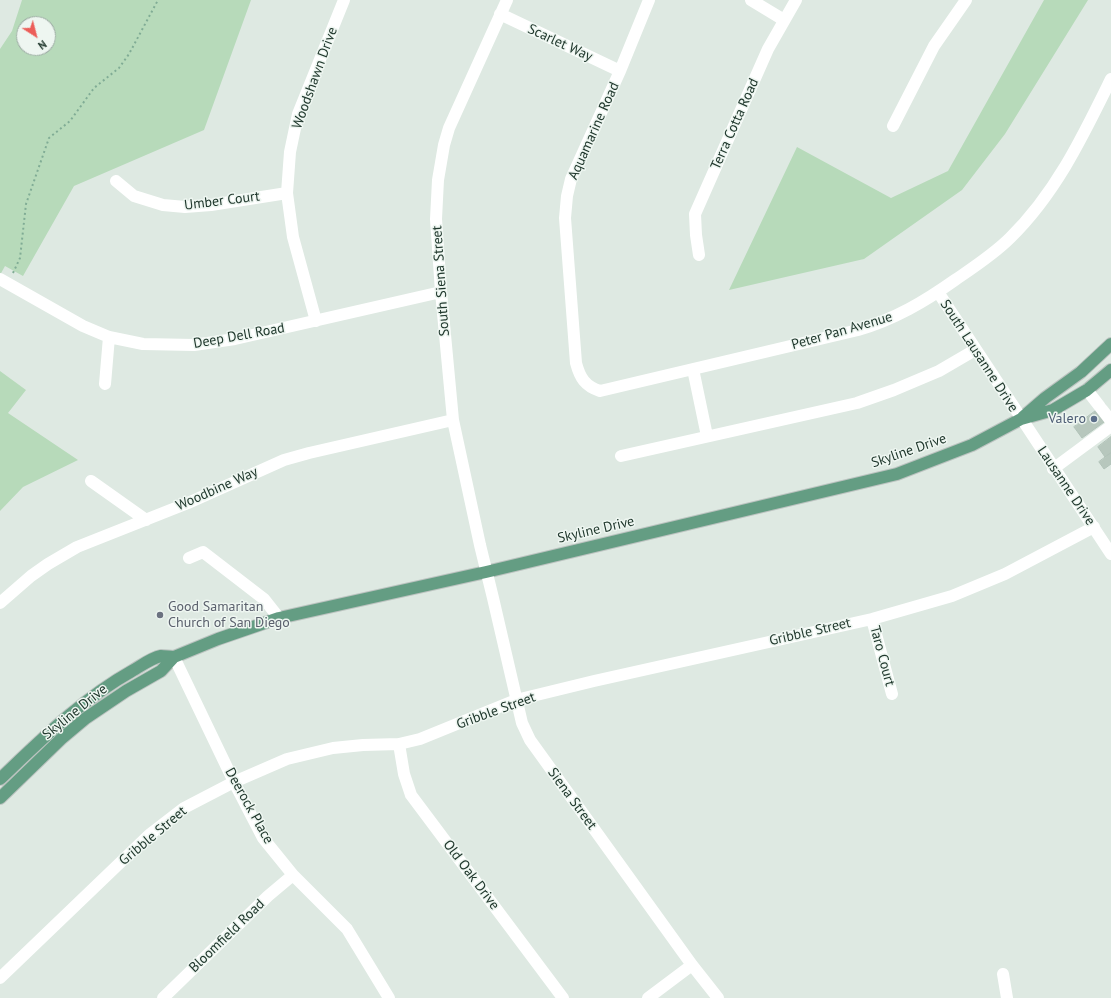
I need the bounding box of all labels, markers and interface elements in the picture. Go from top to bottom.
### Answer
north arrow [16,16,56,56]
street label: Scarlet Way [525,21,595,65]
street label: Woodshawn Drive [289,25,341,131]
text: N [35,37,50,53]
street label: Terra Cotta Road [707,76,763,172]
street label: Aquamarine Road [565,80,623,182]
street label: Umber Court [183,188,261,214]
street label: South Siena Street [429,225,453,337]
street label: South Lausanne Drive [936,297,1022,415]
street label: Peter Pan Avenue [790,309,894,353]
street label: Deep Dell Road [192,320,286,352]
place label: Valero [1048,411,1086,427]
marker: Valero [1089,414,1099,424]
street label: Skyline Drive [869,430,949,472]
street label: Lausanne Drive [1033,443,1099,529]
street label: Woodbine Way [173,463,261,515]
street label: Skyline Drive [556,513,636,547]
place label: Good Samaritan Church of San Diego [168,599,290,632]
marker: Good Samaritan Church of San Diego [155,610,165,620]
street label: Gribble Street [768,614,852,650]
street label: Taro Court [866,624,898,688]
street label: Skyline Drive [39,681,111,743]
street label: Gribble Street [454,689,538,733]
street label: Deerock Place [221,765,277,847]
street label: Siena Street [544,765,600,833]
street label: Gribble Street [116,803,190,869]
street label: Old Oak Drive [439,837,503,913]
street label: Bloomfield Road [186,896,268,976]

